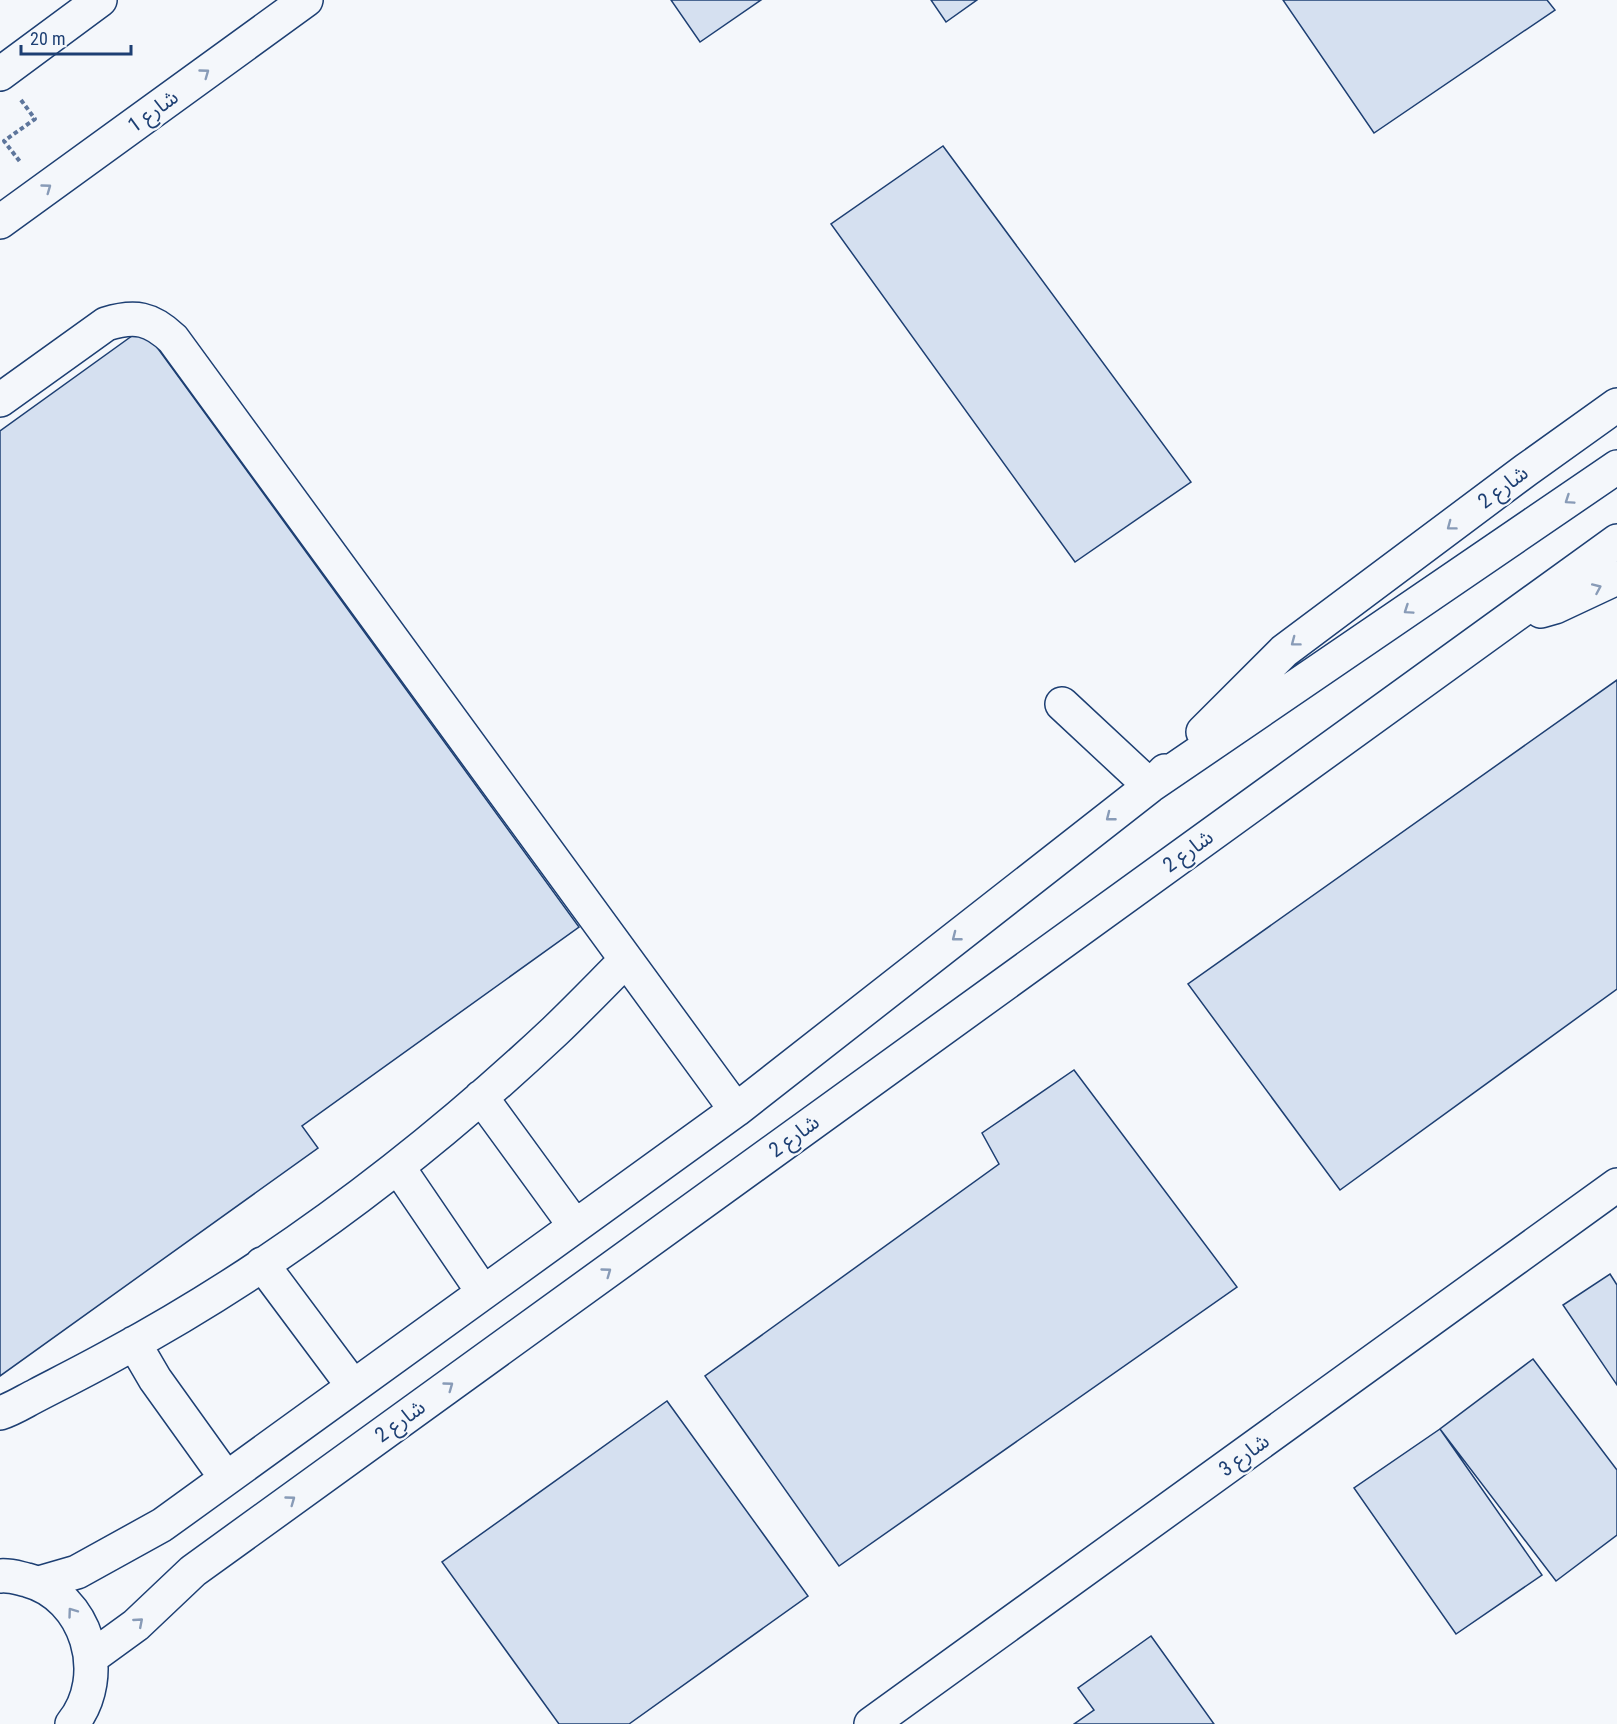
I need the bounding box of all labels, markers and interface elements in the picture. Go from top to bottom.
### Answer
scale bar [21,18,130,56]
text: 20 m [30,28,65,49]
one-way arrow [199,69,210,80]
street label: شارع 1 [123,85,185,140]
one-way arrow [41,184,52,195]
street label: شارع 2 [1473,461,1534,516]
one-way arrow [1564,493,1575,504]
one-way arrow [1447,518,1458,529]
one-way arrow [1590,584,1601,596]
one-way arrow [1403,603,1414,614]
one-way arrow [1290,635,1301,646]
one-way arrow [1106,810,1117,821]
street label: شارع 2 [1158,825,1220,880]
one-way arrow [952,930,963,941]
street label: شارع 2 [764,1110,826,1165]
one-way arrow [600,1268,611,1279]
one-way arrow [442,1382,453,1393]
street label: شارع 2 [370,1395,432,1450]
street label: شارع 3 [1214,1429,1276,1484]
one-way arrow [284,1497,295,1508]
one-way arrow [68,1607,79,1618]
one-way arrow [132,1618,143,1629]

